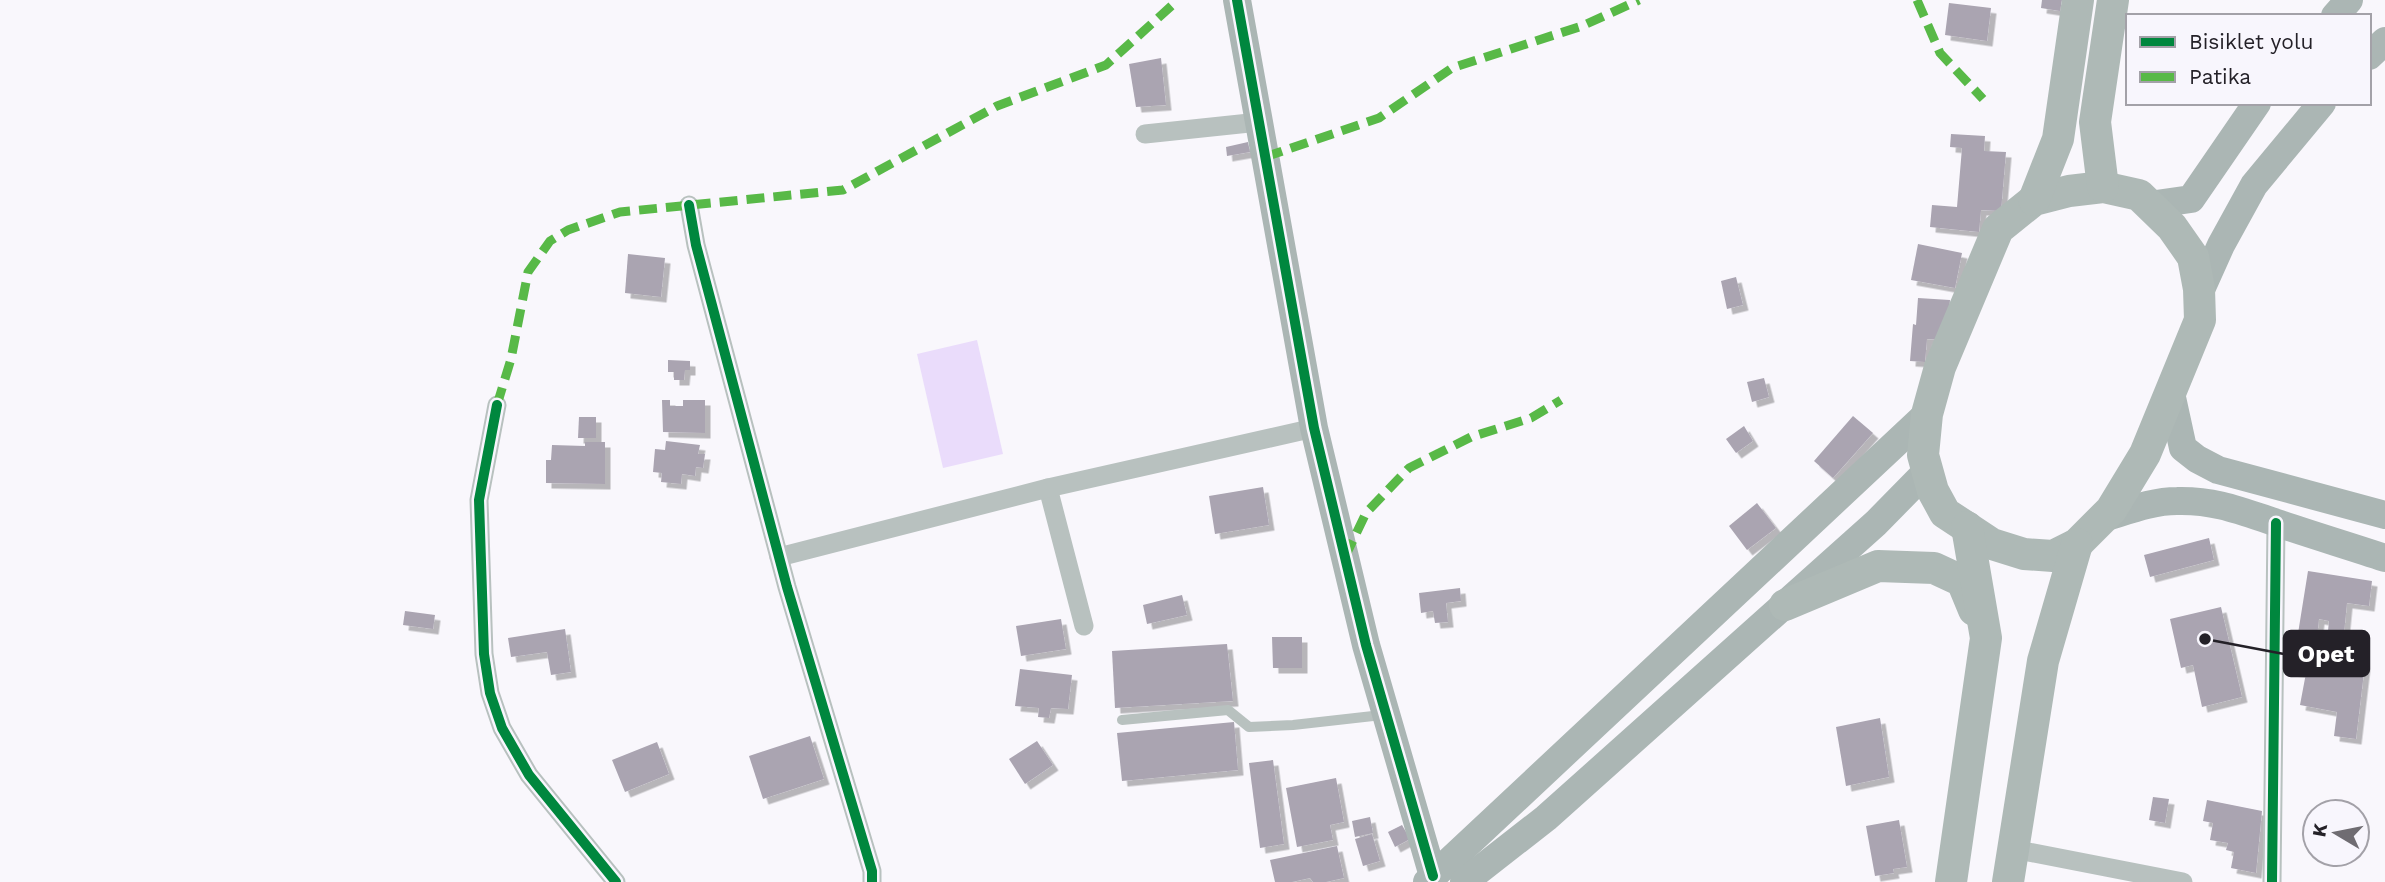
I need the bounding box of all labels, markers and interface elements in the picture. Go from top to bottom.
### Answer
legend [2126,14,2371,105]
text: Bisiklet yolu [2189,29,2313,54]
text: Patika [2189,64,2251,89]
callout: Opet [2284,631,2369,676]
text: Opet [2298,640,2355,668]
north arrow [2301,798,2371,868]
text: K [2307,822,2332,839]

